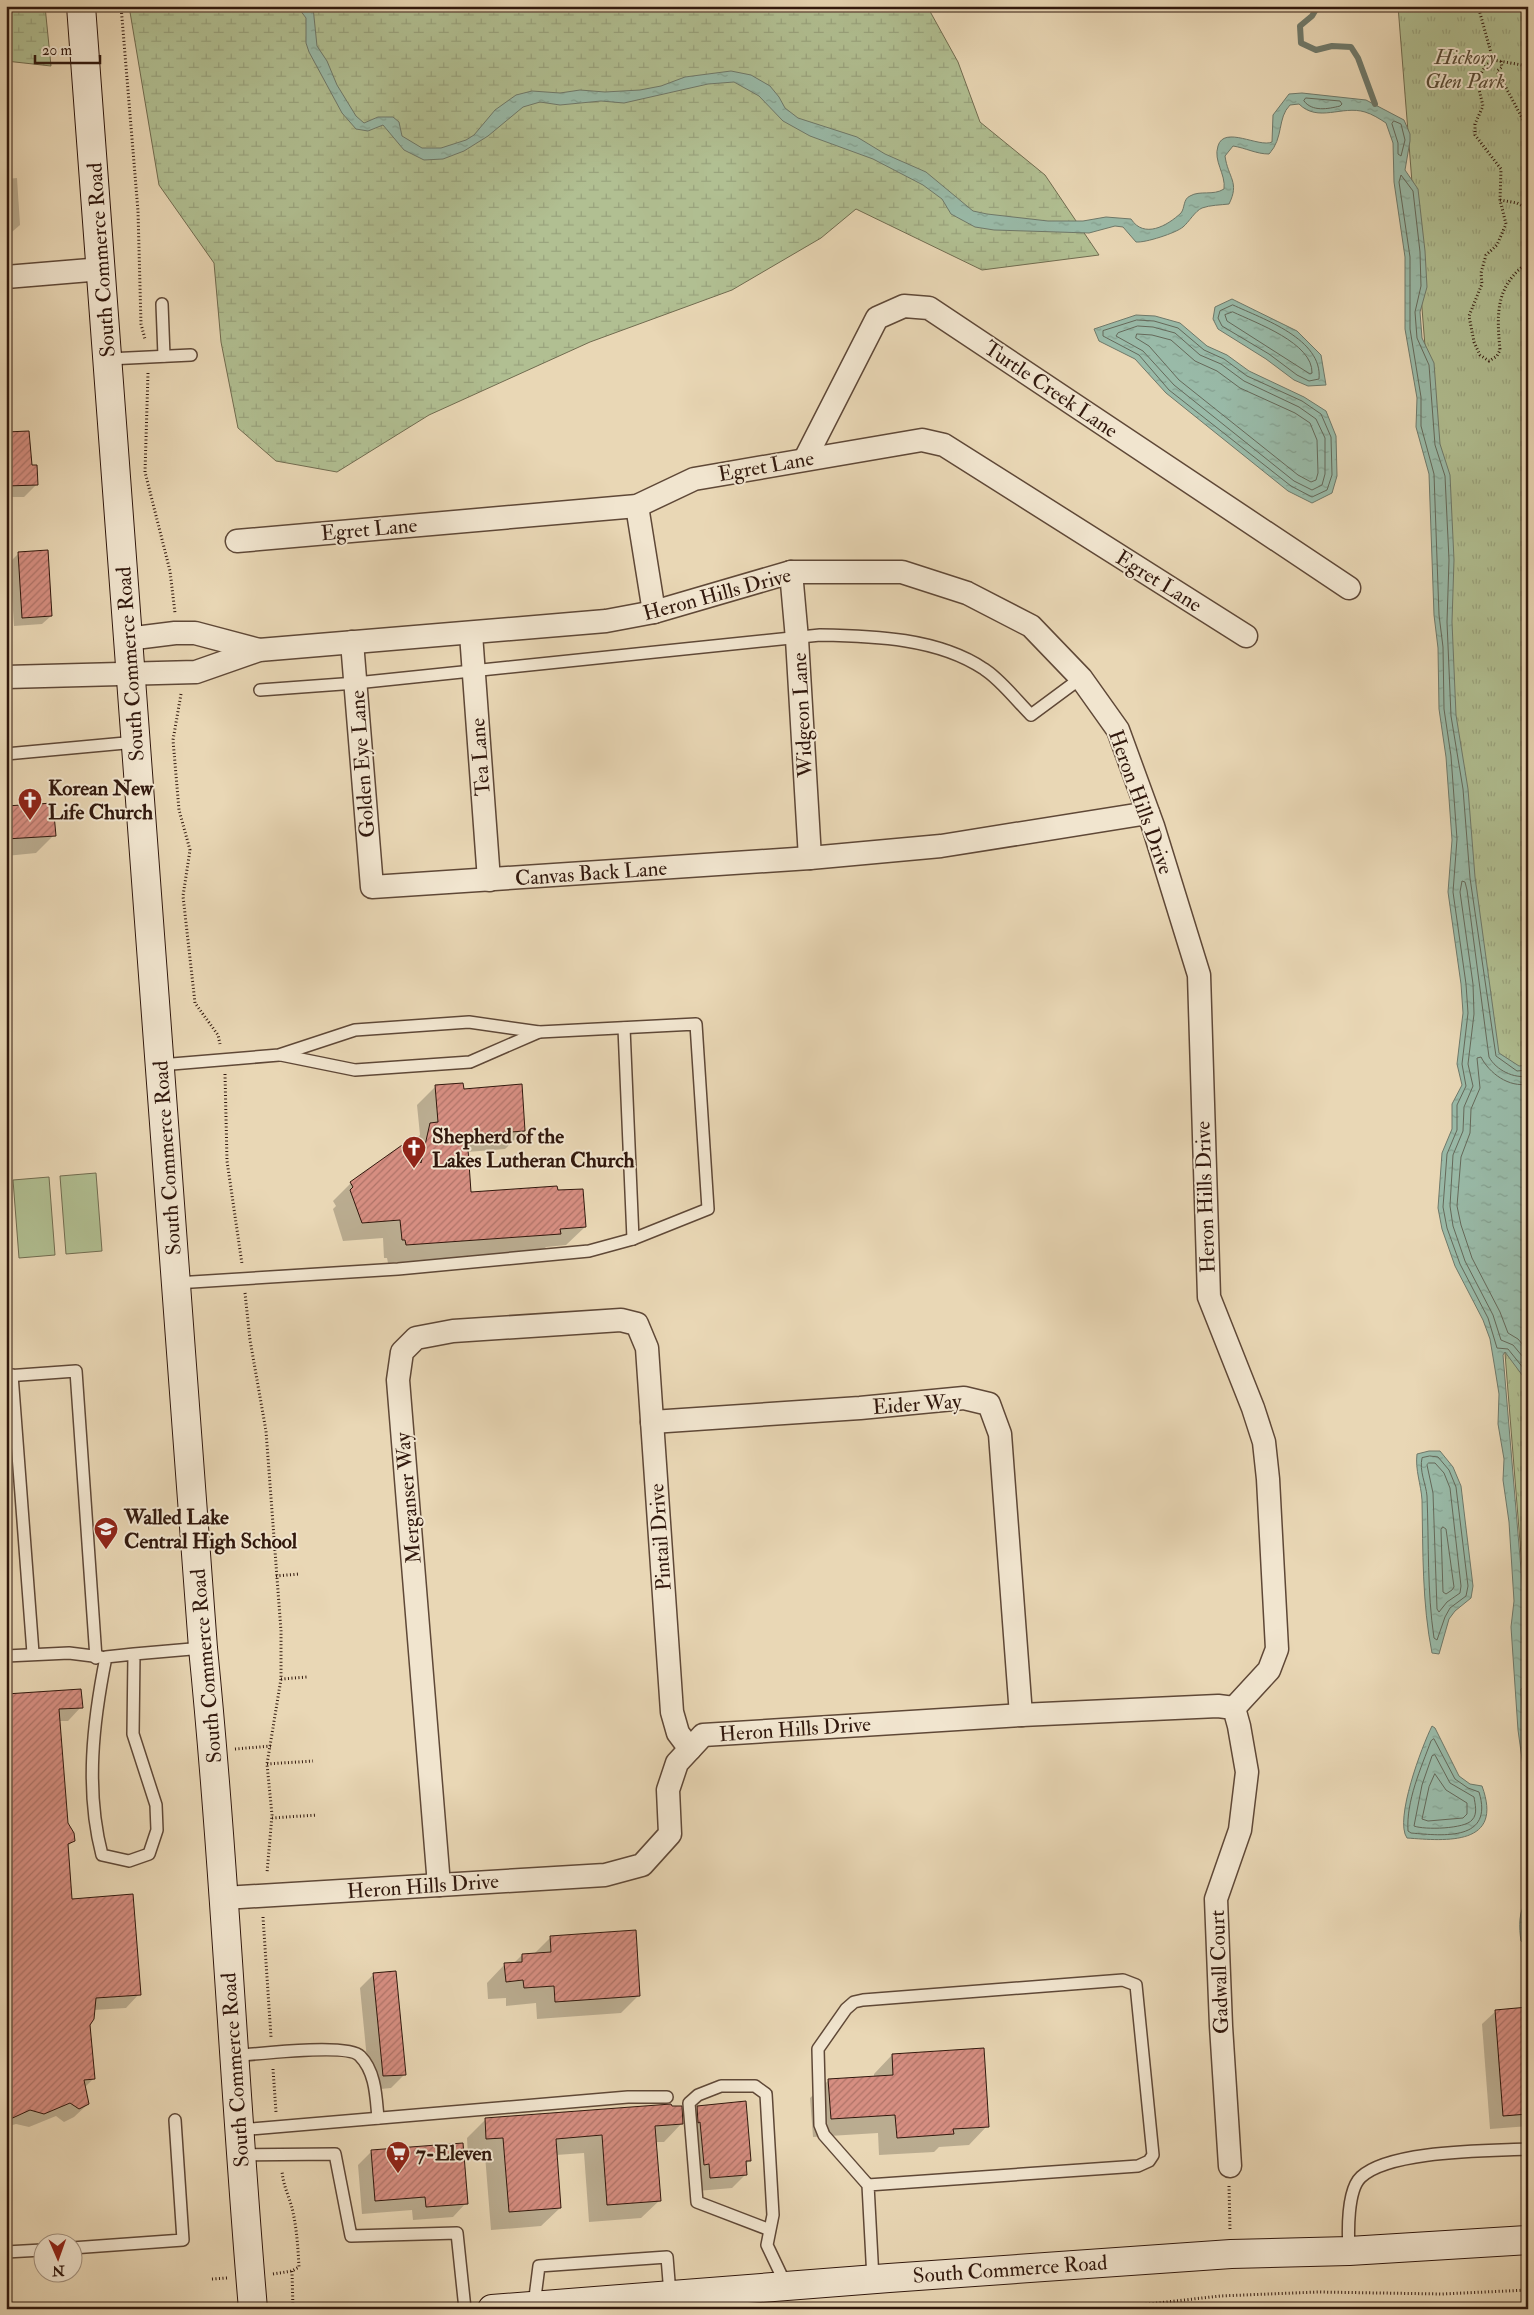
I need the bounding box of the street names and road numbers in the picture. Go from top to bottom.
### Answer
street label: South Commerce Road [81,161,122,358]
street label: Turtle Creek Lane [979,335,1123,444]
street label: Egret Lane [716,445,816,488]
street label: Egret Lane [320,512,419,547]
street label: Egret Lane [1111,544,1207,619]
street label: Heron Hills Drive [640,562,794,627]
street label: South Commerce Road [110,565,151,762]
street label: Widgeon Lane [786,652,819,779]
street label: Golden Eye Lane [344,689,381,839]
street label: Tea Lane [464,717,497,797]
street label: Heron Hills Drive [1102,726,1179,878]
street label: Canvas Back Lane [514,855,668,892]
street label: South Commerce Road [147,1059,188,1256]
street label: Heron Hills Drive [1189,1120,1222,1273]
street label: Eider Way [872,1388,963,1421]
street label: Merganser Way [389,1430,428,1565]
street label: Pintail Drive [643,1482,678,1591]
street label: South Commerce Road [184,1567,228,1764]
street label: Heron Hills Drive [718,1711,872,1748]
street label: Heron Hills Drive [346,1868,500,1905]
street label: Gadwall Court [1204,1909,1235,2035]
street label: South Commerce Road [215,1971,256,2168]
street label: South Commerce Road [912,2249,1109,2290]

